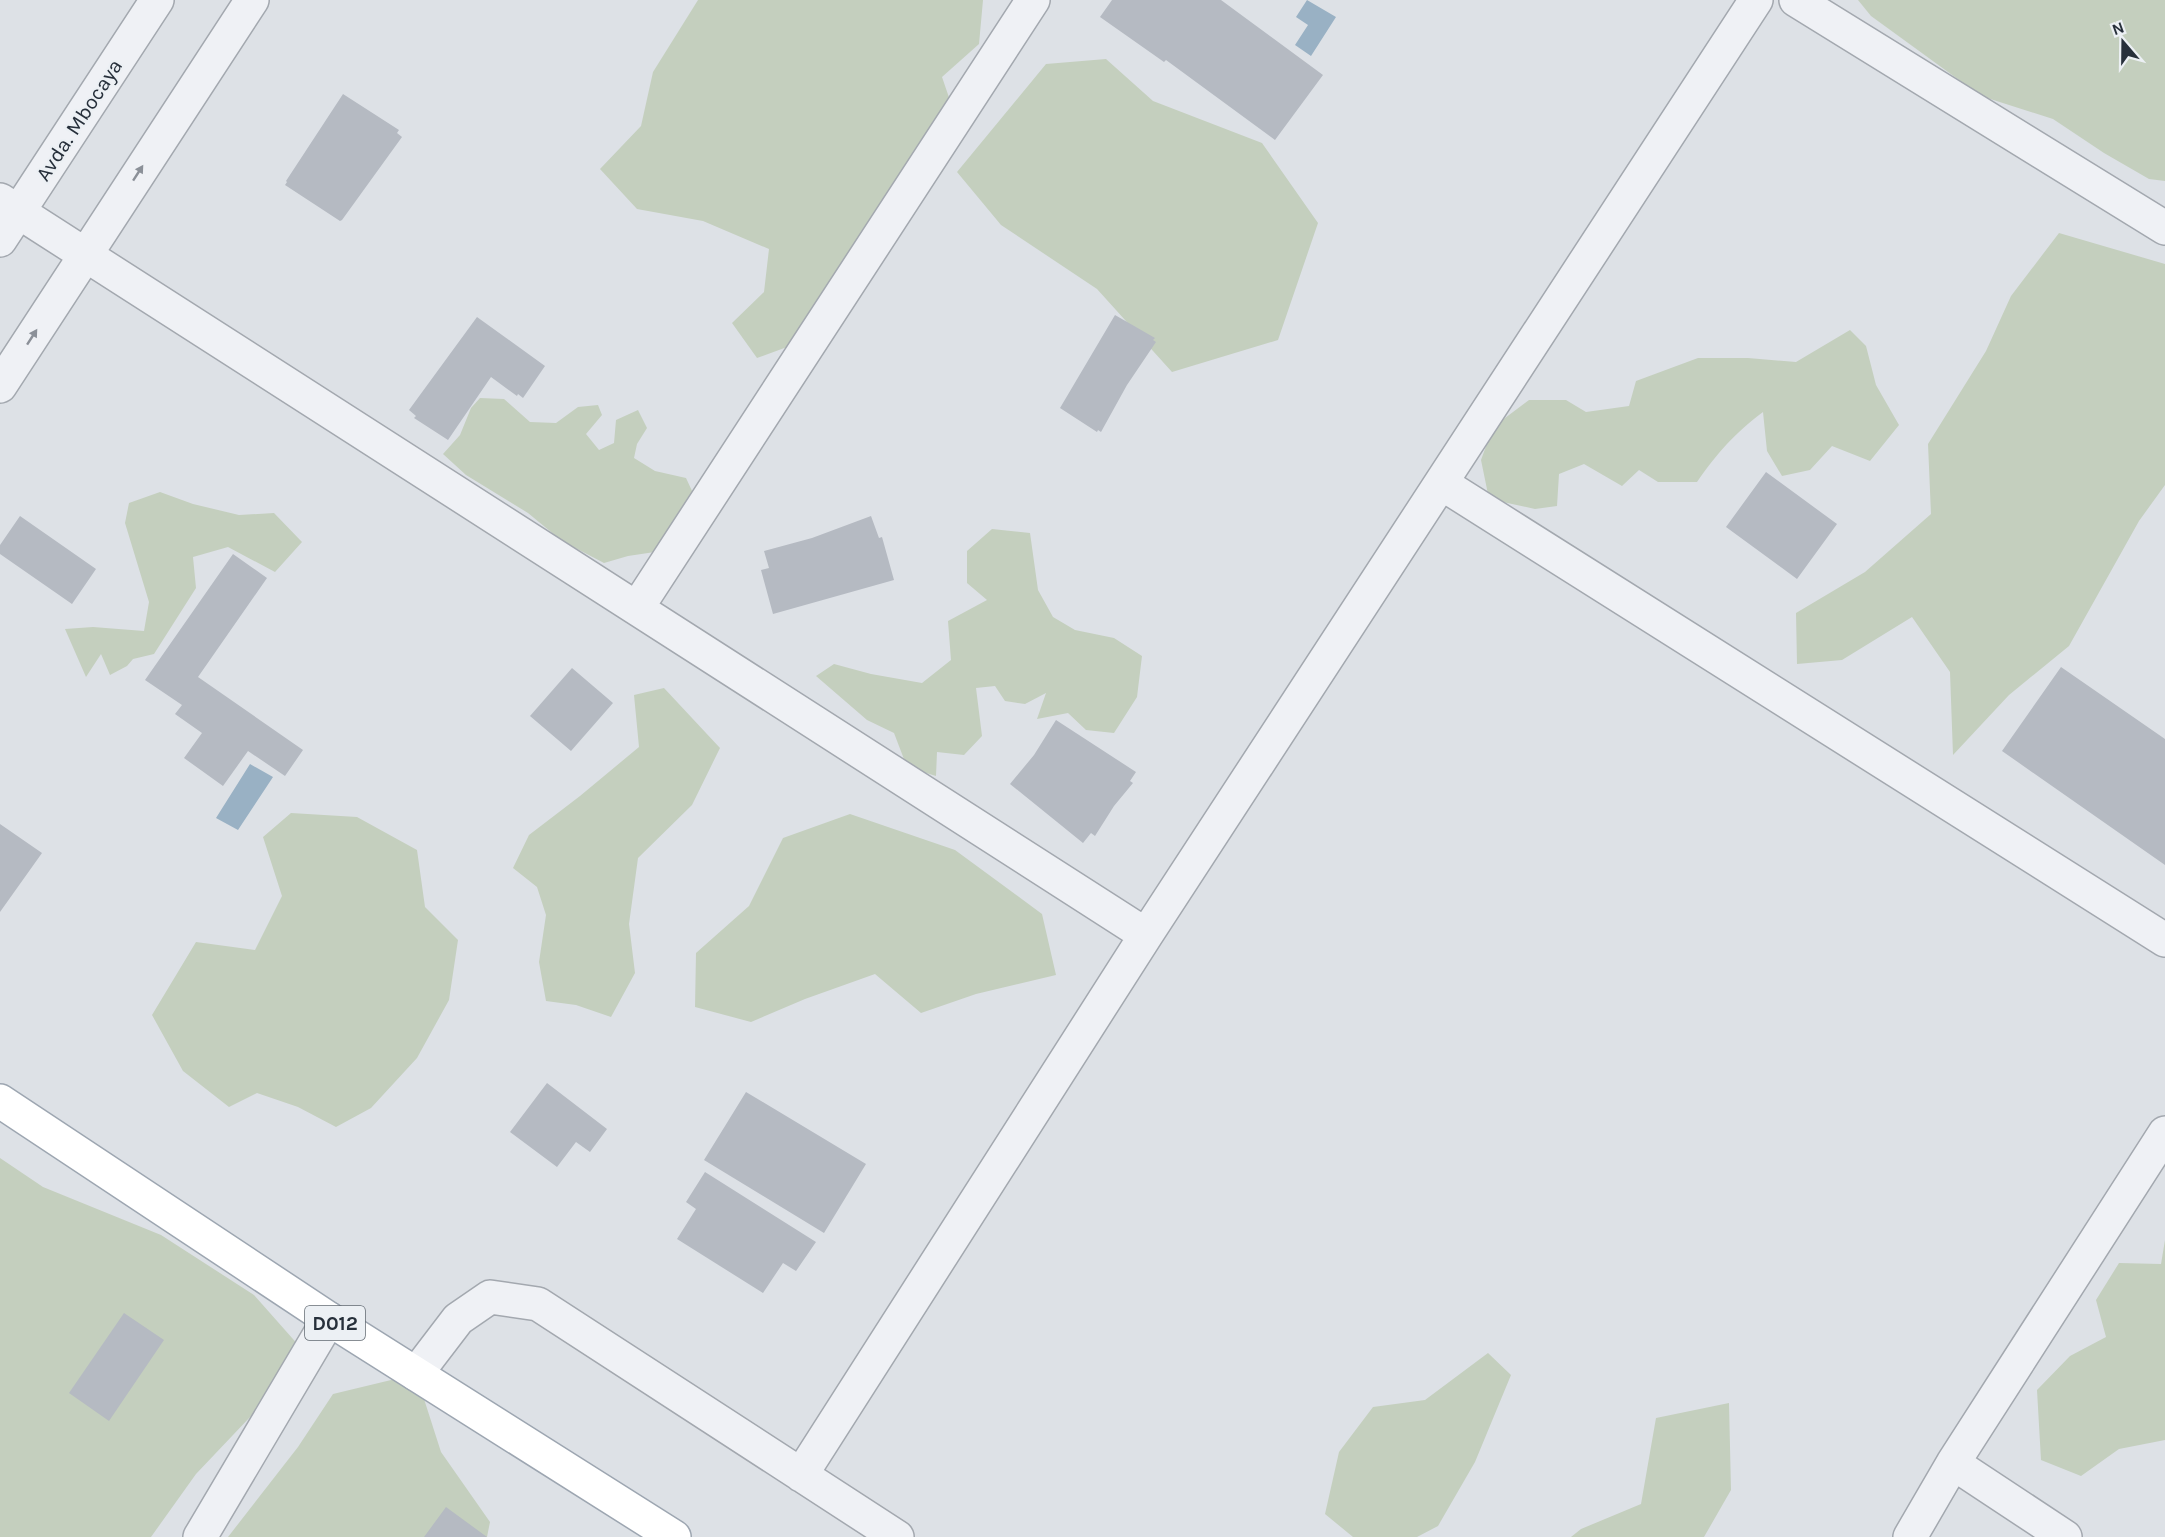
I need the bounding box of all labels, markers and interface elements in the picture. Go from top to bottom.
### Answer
north arrow [2093,12,2153,72]
text: N [2109,17,2127,39]
street label: Avda. Mbocaya [31,55,127,185]
one-way arrow [133,165,144,181]
one-way arrow [26,328,37,345]
road number: D012 [305,1306,365,1340]

